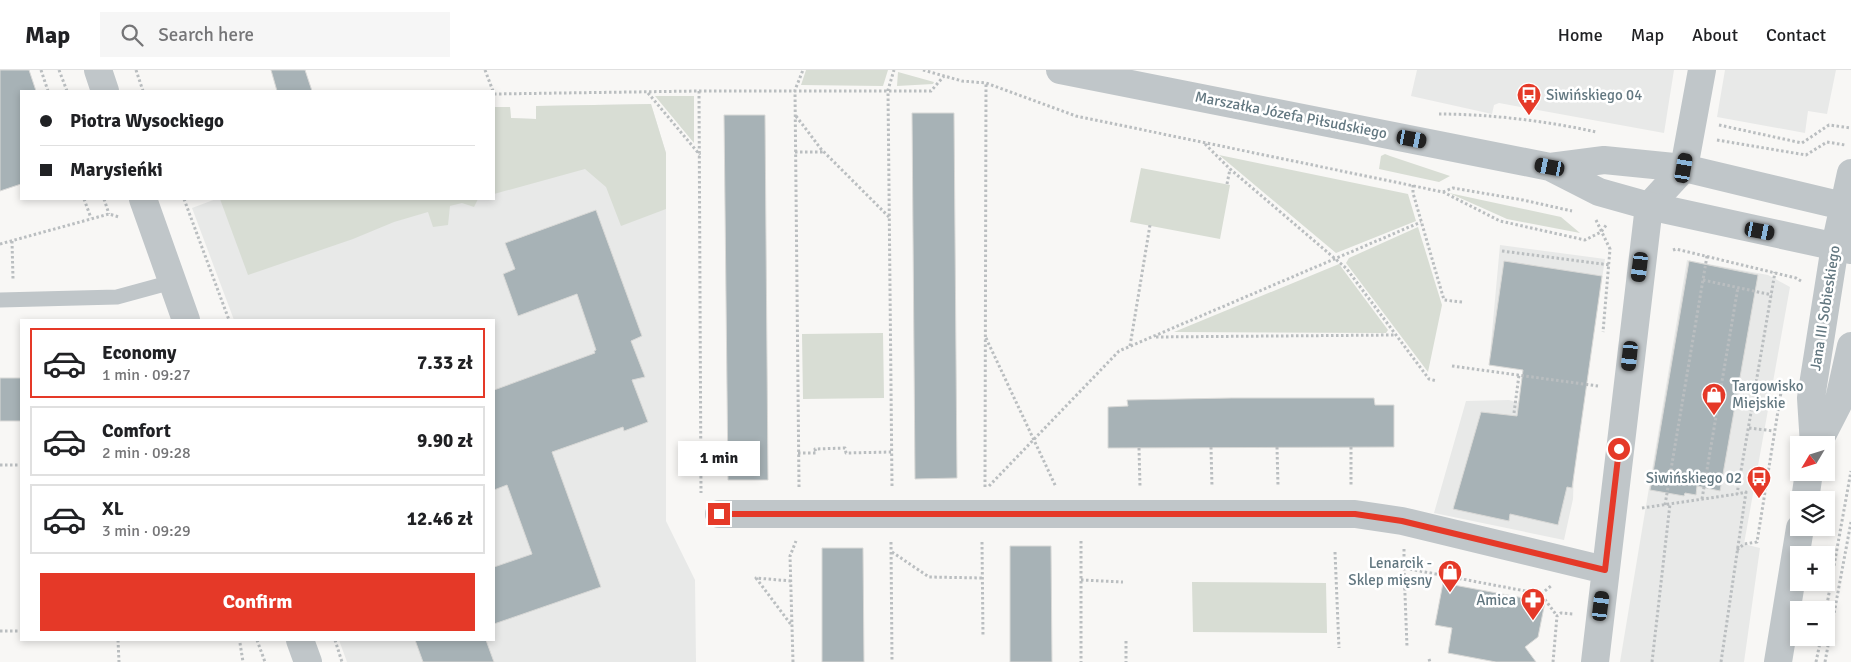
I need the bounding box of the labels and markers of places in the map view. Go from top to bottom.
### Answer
bus stop icon: Siwińskiego 04 [1516,82,1542,116]
place label: Siwińskiego 04 [1546,86,1642,104]
place label: Targowisko Miejskie [1732,377,1804,412]
shop icon: Targowisko Miejskie [1701,382,1727,416]
bus stop icon: Siwińskiego 02 [1746,465,1772,499]
place label: Siwińskiego 02 [1646,469,1742,487]
place label: Lenarcik - Sklep mięsny [1348,554,1432,589]
shop icon: Lenarcik - Sklep mięsny [1437,559,1463,593]
pharmacy icon: Amica [1520,587,1546,621]
place label: Amica [1476,591,1516,609]

